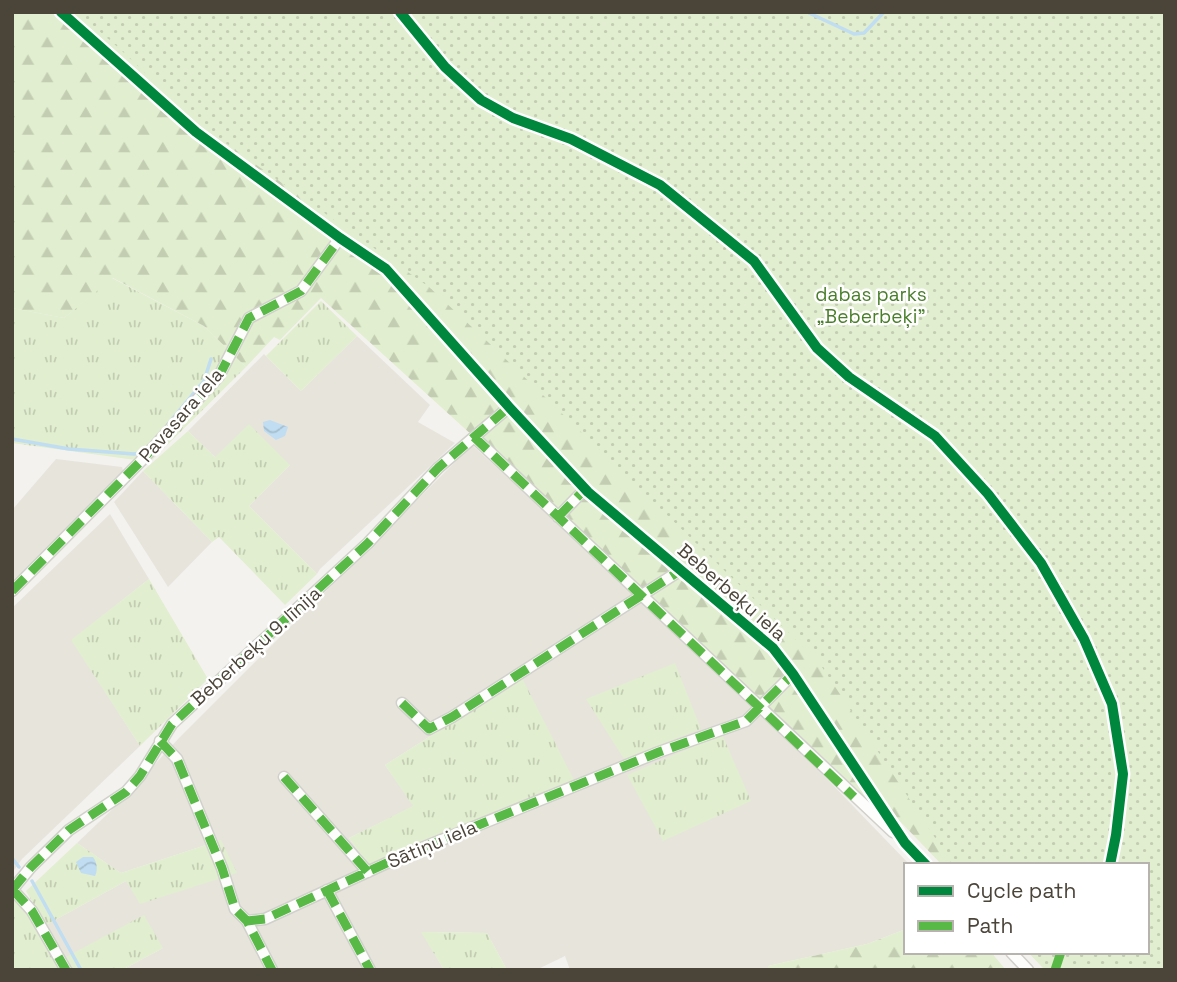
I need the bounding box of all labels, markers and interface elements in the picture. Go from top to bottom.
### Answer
park label: dabas parks „Beberbeķi” [815,282,927,329]
street label: Pavasara iela [133,362,229,468]
street label: Beberbeķu iela [672,538,792,646]
street label: Beberbeķu 9. līnija [186,581,326,711]
street label: Sātiņu iela [383,814,481,874]
legend [904,863,1149,954]
text: Cycle path [967,877,1076,904]
text: Path [967,912,1013,939]

